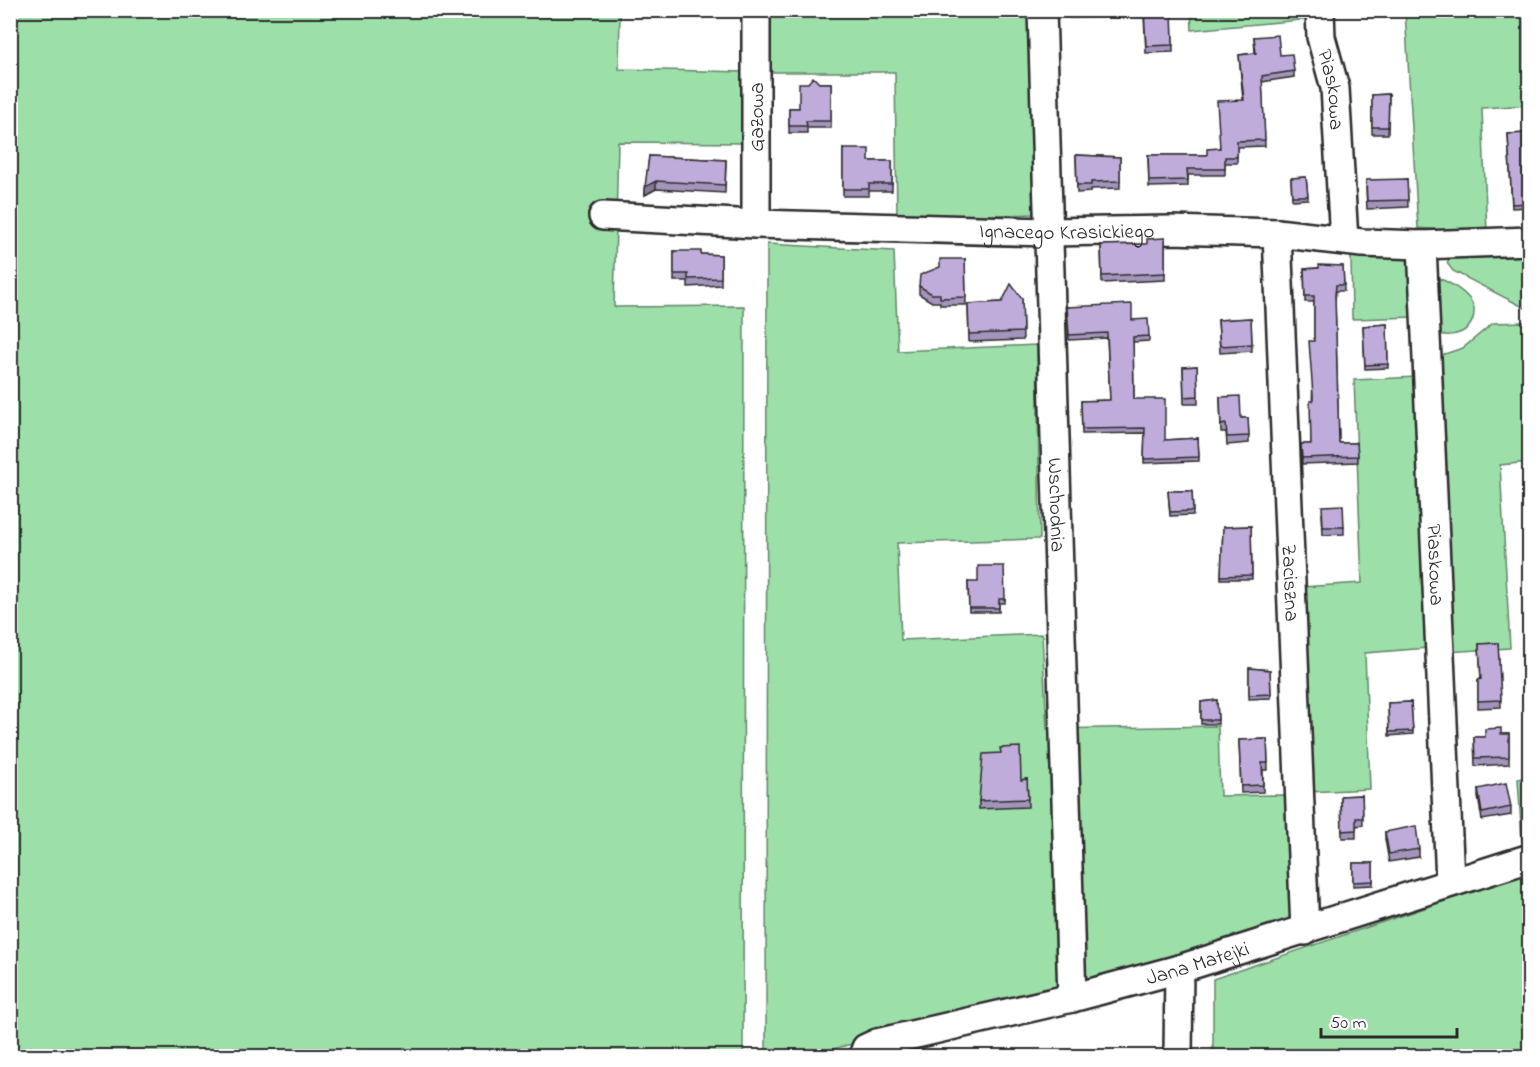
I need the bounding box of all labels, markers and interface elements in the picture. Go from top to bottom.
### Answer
street label: Piaskowa [1308,46,1350,131]
street label: Gazowa [743,82,773,152]
street label: Ignacego Krasickiego [979,217,1155,251]
street label: Wschodnia [1039,457,1071,553]
street label: Piaskowa [1417,523,1451,606]
street label: Zaciszna [1272,543,1306,622]
street label: Jana Matejki [1143,935,1253,994]
scale bar [1321,1001,1458,1039]
text: 50 m [1330,1011,1367,1037]

